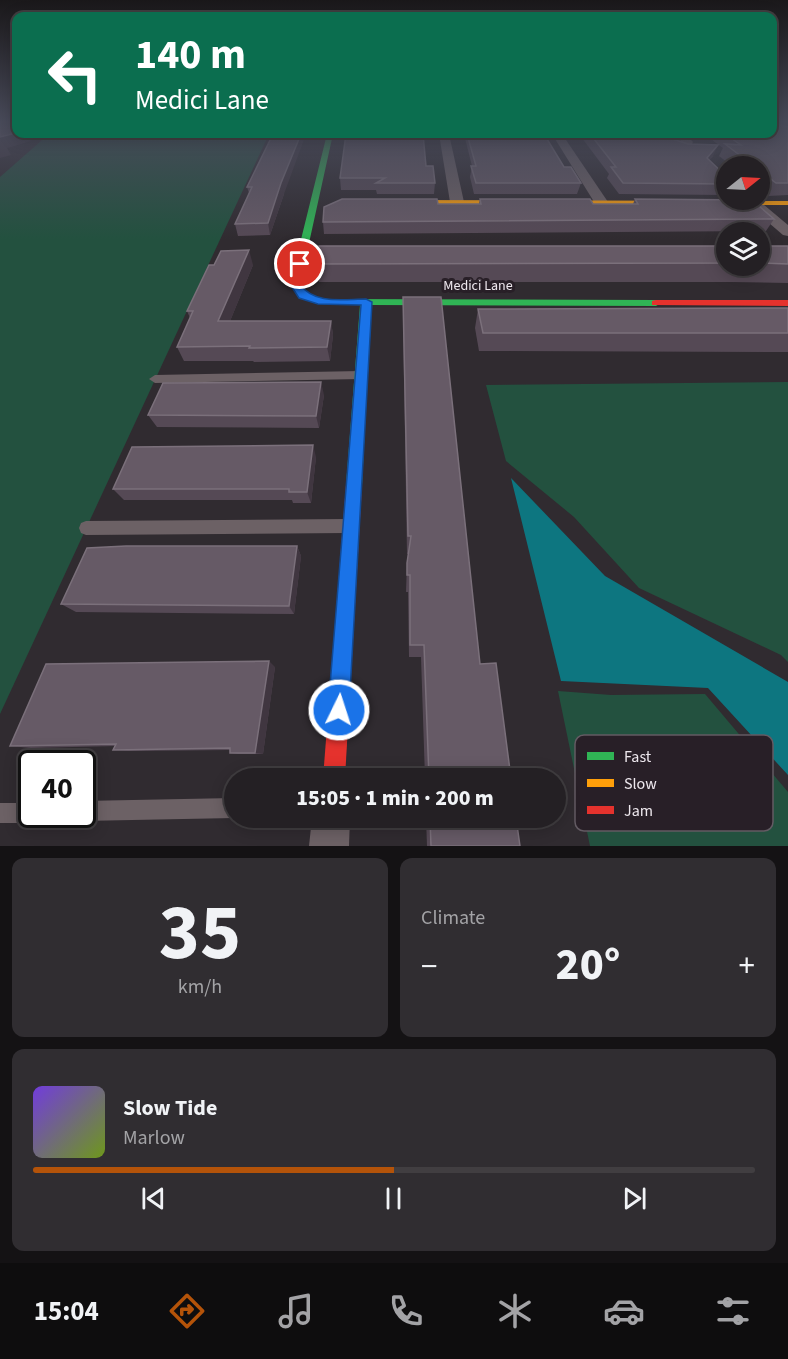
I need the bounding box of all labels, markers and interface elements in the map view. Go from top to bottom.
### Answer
text: 140 m [135,25,246,85]
icon: left [36,36,114,114]
text: Medici Lane [135,81,269,120]
north arrow [716,156,770,210]
map controls [716,156,770,276]
button: layers [716,222,770,276]
pin [274,238,325,289]
icon: arrive [283,247,316,280]
street label: Medici Lane [443,276,513,296]
position arrow [307,678,371,742]
legend [575,735,773,831]
text: Fast [624,746,652,768]
speed limit sign: 40 [18,750,96,828]
text: Slow [624,773,657,795]
text: 15:05 · 1 min · 200 m [296,782,494,814]
text: Jam [624,800,653,822]
text: 35 [159,878,241,989]
text: Climate [421,904,485,932]
text: 20° [556,933,620,997]
text: − [421,943,437,990]
text: + [739,943,755,990]
text: km/h [178,973,222,1001]
text: Slow Tide [123,1092,217,1124]
text: Marlow [123,1124,185,1152]
icon: previous [137,1182,170,1215]
icon: pause [377,1182,410,1215]
icon: next [618,1182,651,1215]
icon: directions [166,1290,208,1332]
icon: music [275,1290,317,1332]
icon: phone [385,1290,427,1332]
icon: climate [494,1290,536,1332]
icon: car [603,1290,645,1332]
icon: filters [712,1290,754,1332]
text: 15:04 [34,1292,99,1331]

